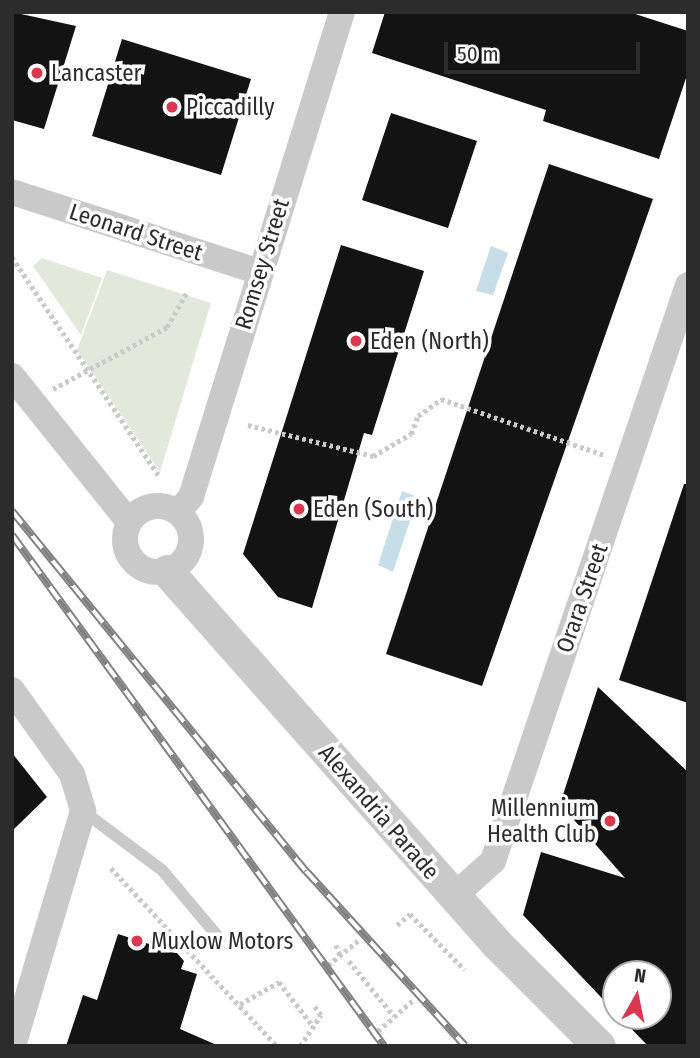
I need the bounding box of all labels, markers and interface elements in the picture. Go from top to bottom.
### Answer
scale bar [448,28,644,72]
text: 50 m [457,41,499,67]
place label: Lancaster [51,59,142,87]
marker: Lancaster [29,65,45,81]
place label: Piccadilly [186,93,274,121]
marker: Piccadilly [164,99,180,115]
street label: Romsey Street [229,195,295,333]
street label: Leonard Street [66,198,206,266]
place label: Eden (North) [370,327,489,355]
marker: Eden (North) [348,333,364,349]
place label: Eden (South) [313,495,433,523]
marker: Eden (South) [291,501,307,517]
street label: Orara Street [550,540,614,656]
street label: Alexandria Parade [313,739,445,885]
place label: Millennium Health Club [487,794,596,848]
marker: Millennium Health Club [602,813,618,829]
place label: Muxlow Motors [151,927,293,955]
marker: Muxlow Motors [129,933,145,949]
north arrow [602,960,672,1030]
text: N [633,963,647,988]

